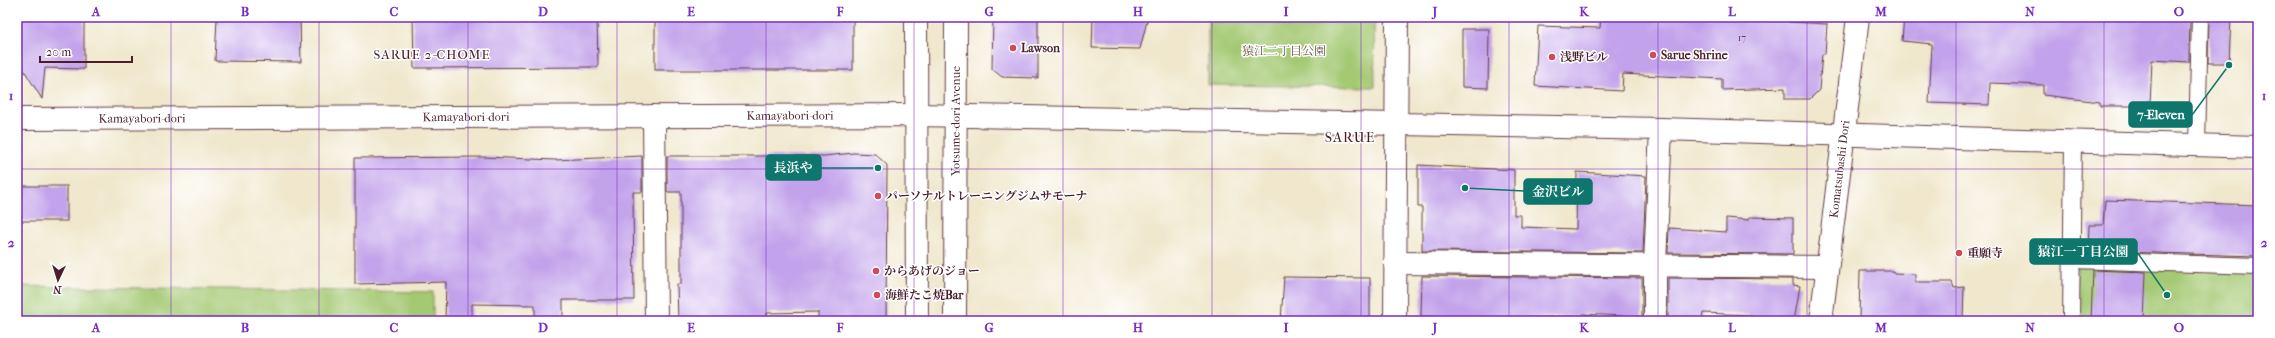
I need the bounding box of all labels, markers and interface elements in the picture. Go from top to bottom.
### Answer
text: A [91,4,101,19]
text: B [241,4,250,19]
text: C [390,4,399,19]
text: D [538,4,548,19]
text: E [687,4,695,19]
text: F [836,4,844,19]
text: G [984,4,994,19]
text: H [1133,4,1144,19]
text: I [1283,4,1289,19]
text: J [1431,4,1438,20]
text: K [1579,4,1590,19]
text: L [1728,4,1737,19]
text: M [1874,4,1887,19]
text: N [2025,4,2035,19]
text: O [2174,4,2184,19]
house number: 17 [1738,32,1746,44]
scale bar [40,38,132,64]
place label: Lawson [1021,41,1061,55]
marker: Lawson [1008,43,1018,53]
park label: 猿江二丁目公園 [1242,44,1326,58]
text: 20 m [46,45,71,59]
district label: SARUE 2-CHOME [374,47,490,62]
place label: Sarue Shrine [1661,48,1728,62]
place label: 浅野ビル [1560,50,1608,64]
marker: Sarue Shrine [1648,50,1658,60]
marker: 浅野ビル [1547,52,1557,62]
street label: Yotsume-dori Avenue [948,66,963,177]
text: 1 [9,88,14,103]
text: 1 [2262,88,2267,103]
callout: 7-Eleven [2129,102,2192,127]
text: 7-Eleven [2136,107,2185,122]
street label: Kamayabori-dori [747,108,834,123]
street label: Kamayabori-dori [423,110,510,124]
street label: Kamayabori-dori [99,111,186,126]
street label: Komatsubashi Dori [1827,119,1852,219]
district label: SARUE [1325,129,1375,146]
callout: 長浜や [766,155,821,180]
text: 長浜や [773,160,813,175]
callout: 金沢ビル [1524,179,1592,204]
text: 金沢ビル [1532,184,1584,199]
place label: パーソナルトレーニングジムサモーナ [886,189,1087,203]
marker: パーソナルトレーニングジムサモーナ [873,191,883,201]
text: 2 [8,235,15,250]
text: 2 [2261,235,2268,250]
callout: 猿江一丁目公園 [2030,239,2137,264]
text: 猿江一丁目公園 [2037,244,2129,259]
place label: 重願寺 [1967,246,2003,260]
marker: 重願寺 [1954,248,1964,258]
north arrow [38,260,78,300]
place label: からあげのジョー [884,264,980,278]
marker: からあげのジョー [871,266,881,276]
text: N [52,283,62,296]
place label: 海鮮たこ焼Bar [885,288,964,302]
marker: 海鮮たこ焼Bar [872,290,882,300]
text: A [91,320,101,335]
text: B [241,320,250,335]
text: C [390,320,399,335]
text: D [538,320,548,335]
text: E [687,320,695,335]
text: F [836,320,844,335]
text: G [984,320,994,335]
text: H [1133,320,1144,335]
text: I [1283,320,1289,335]
text: J [1431,320,1438,336]
text: K [1579,320,1590,335]
text: L [1728,320,1737,335]
text: M [1874,320,1887,335]
text: N [2025,320,2035,335]
text: O [2174,320,2184,335]

